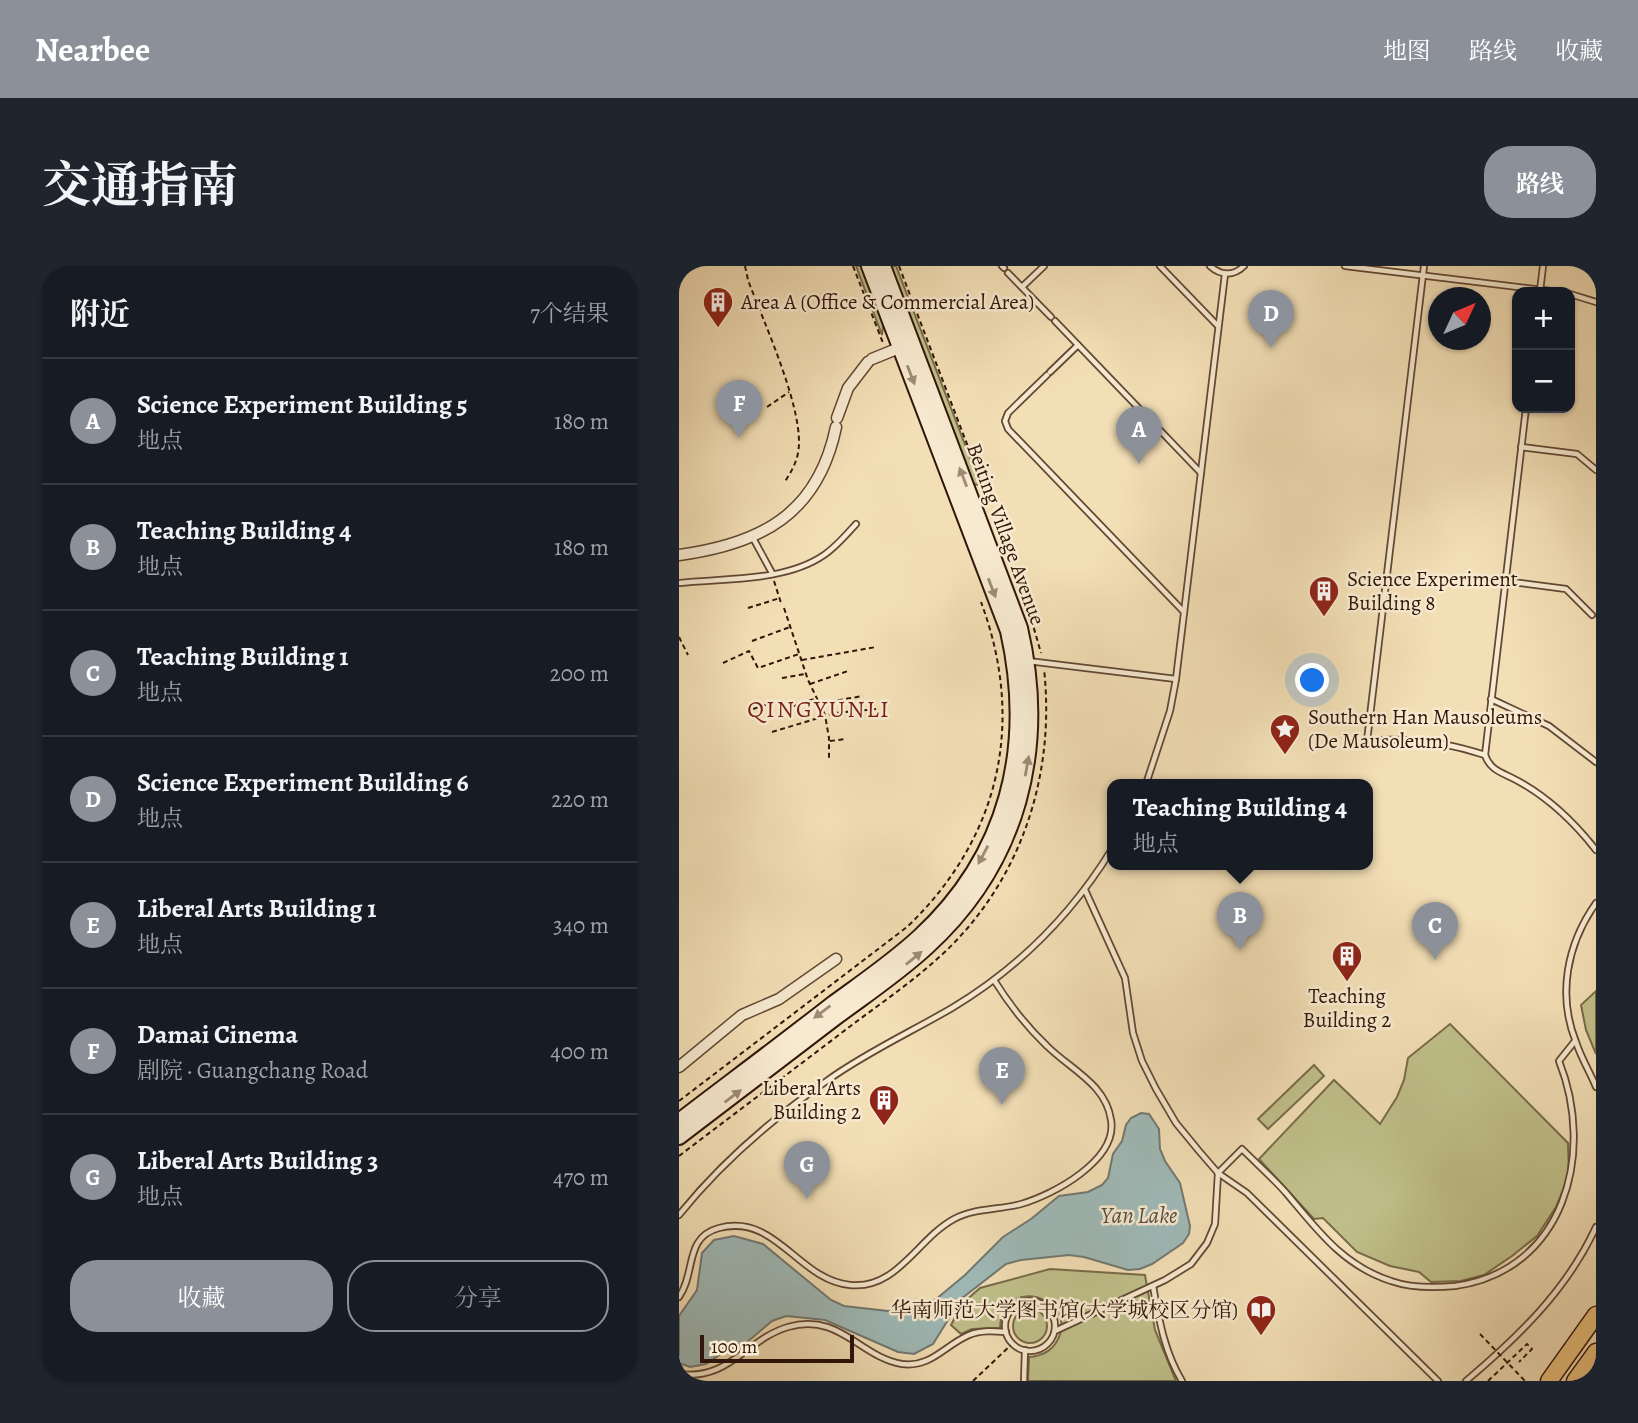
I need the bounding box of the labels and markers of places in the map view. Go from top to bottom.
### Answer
building icon: Area A (Office & Commercial Area) [701,285,735,329]
place label: Area A (Office & Commercial Area) [740,288,1034,316]
pin: D [1248,290,1294,348]
pin: F [716,380,762,438]
pin: A [1116,406,1162,464]
place label: Science Experiment Building 8 [1347,565,1518,617]
building icon: Science Experiment Building 8 [1307,574,1341,618]
place label: Southern Han Mausoleums (De Mausoleum) [1308,703,1542,755]
place icon: Southern Han Mausoleums (De Mausoleum) [1268,712,1302,756]
pin: B [1217,892,1263,950]
pin: C [1412,902,1458,960]
building icon: Teaching Building 2 [1330,939,1364,983]
place label: Teaching Building 2 [1303,982,1391,1034]
pin: E [979,1047,1025,1105]
place label: Liberal Arts Building 2 [762,1074,861,1126]
building icon: Liberal Arts Building 2 [867,1083,901,1127]
pin: G [784,1141,830,1199]
library icon: 华南师范大学图书馆(大学城校区分馆) [1244,1293,1278,1337]
place label: 华南师范大学图书馆(大学城校区分馆) [890,1296,1238,1324]

